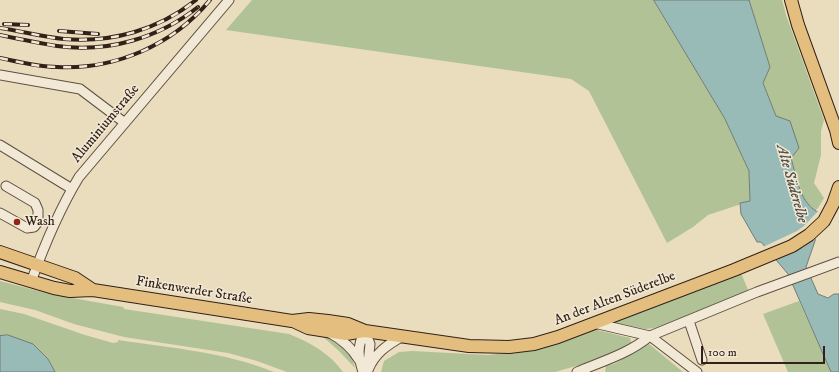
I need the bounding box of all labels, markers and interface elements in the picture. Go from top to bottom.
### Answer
street label: Aluminiumstraße [68,82,144,166]
water label: Alte Süderelbe [771,143,811,225]
place label: Wash [25,214,55,230]
marker: Wash [12,217,22,227]
street label: An der Alten Süderelbe [552,268,678,330]
street label: Finkenwerder Straße [135,274,253,308]
scale bar [703,338,827,364]
text: 100 m [708,345,737,360]

